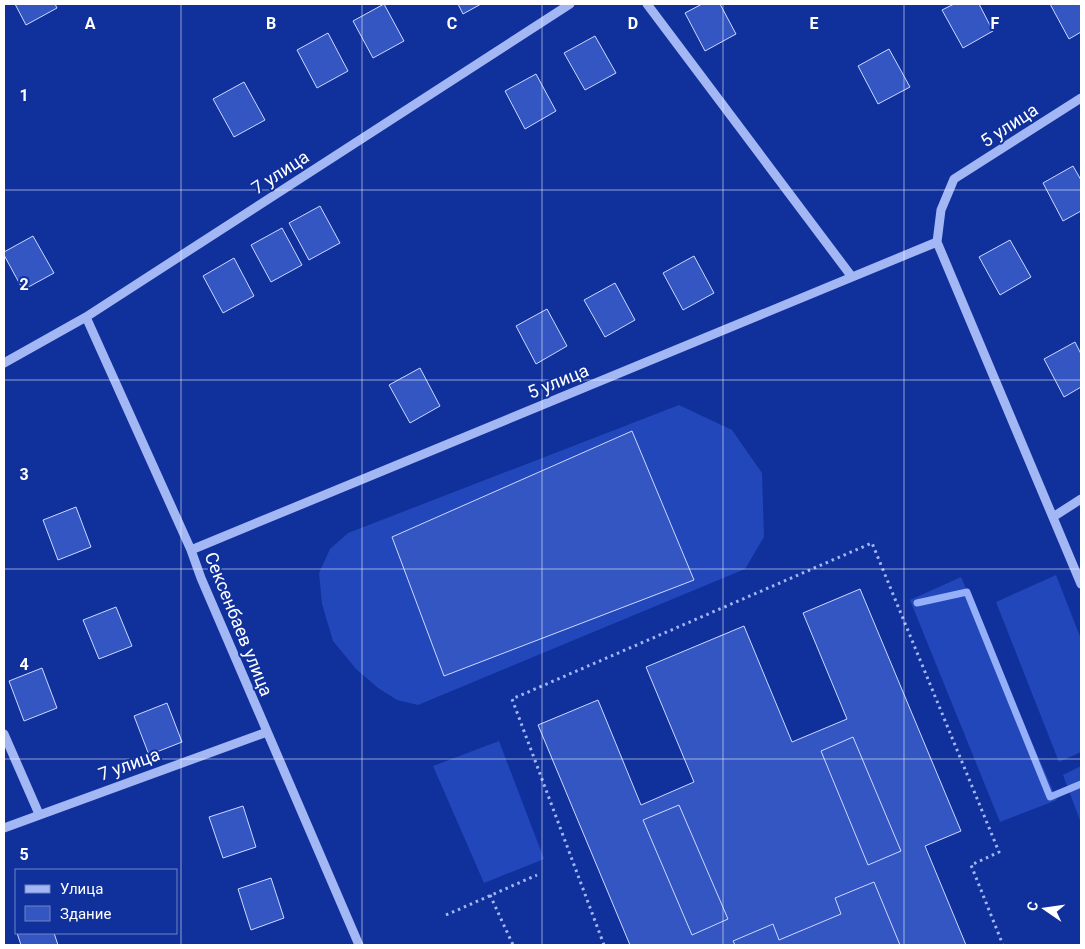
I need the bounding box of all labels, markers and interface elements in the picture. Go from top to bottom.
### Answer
text: A [85,14,96,33]
text: B [266,14,276,33]
text: C [447,14,457,33]
text: D [628,14,638,33]
text: E [810,14,819,33]
text: F [991,14,1000,33]
text: 1 [19,86,29,105]
street label: 5 улица [976,99,1042,151]
street label: 7 улица [247,146,313,198]
text: 2 [19,275,29,294]
street label: 5 улица [524,359,592,403]
text: 3 [19,465,29,484]
street label: Сексенбаев улица [200,549,278,699]
text: 4 [19,655,29,674]
street label: 7 улица [95,743,163,785]
text: 5 [19,845,29,864]
legend [15,869,178,934]
text: Улица [60,880,103,898]
north arrow [1020,884,1070,934]
text: С [1024,900,1041,912]
text: Здание [60,905,111,923]

